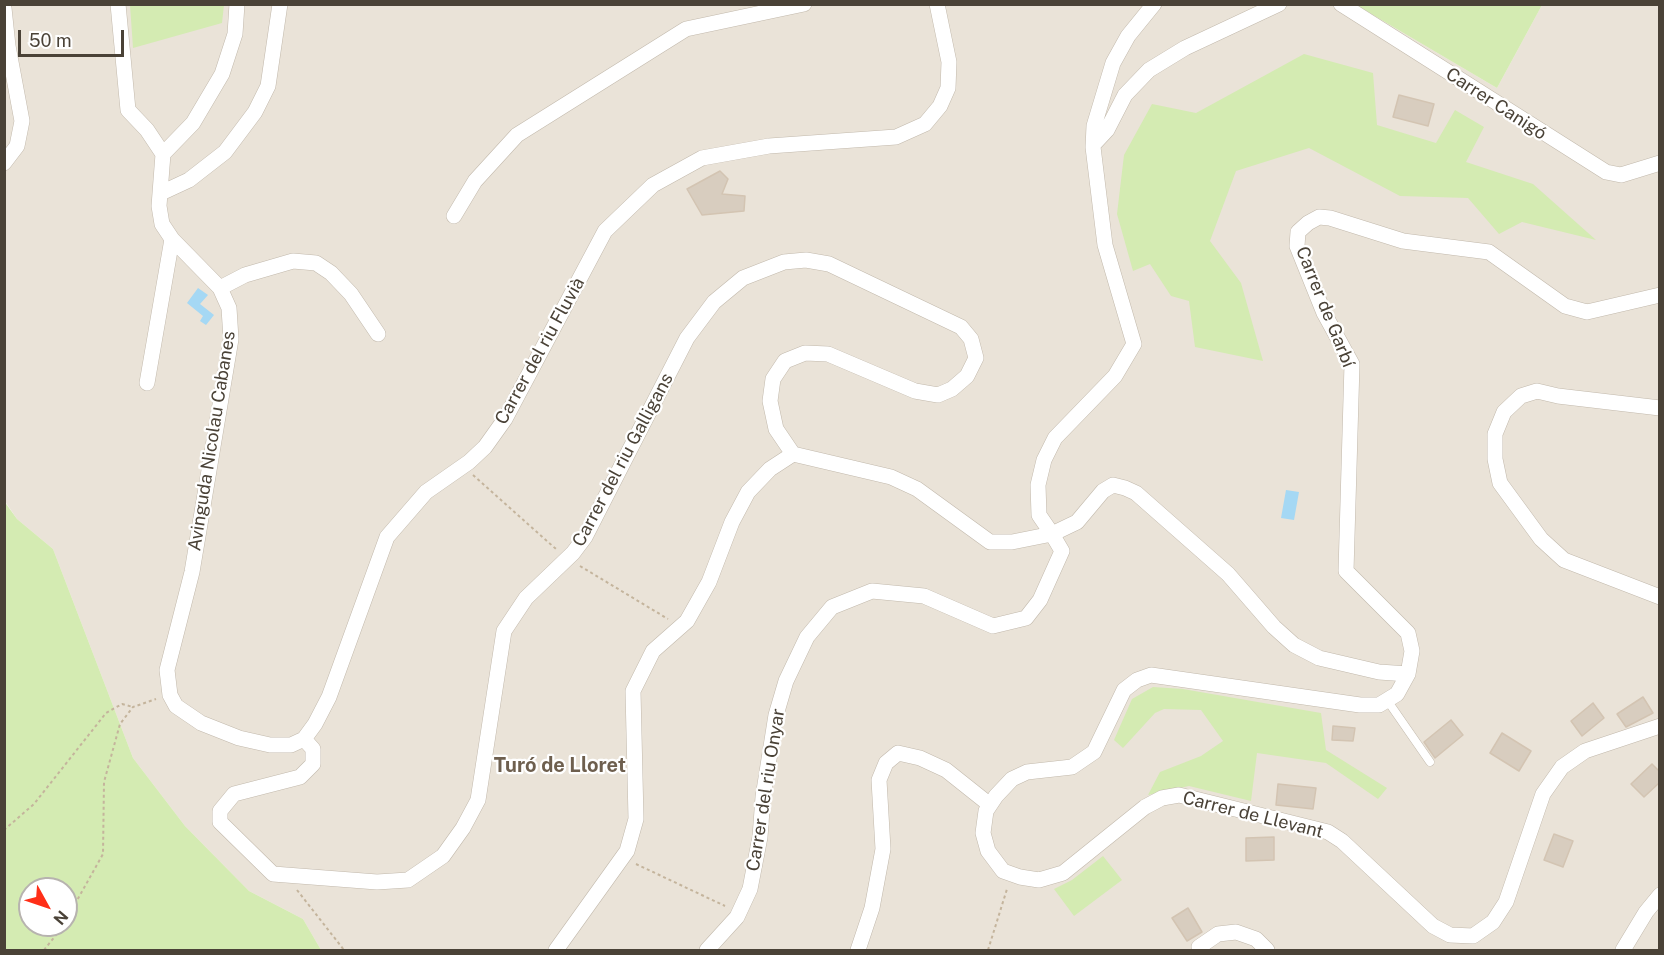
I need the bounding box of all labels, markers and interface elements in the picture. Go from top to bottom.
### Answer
scale bar [21,18,128,56]
text: 50 m [29,30,72,51]
street label: Carrer Canigó [1442,63,1550,145]
street label: Carrer de Garbí [1291,243,1359,371]
street label: Carrer del riu Fluvià [491,274,589,428]
street label: Avinguda Nicolau Cabanes [184,329,240,553]
street label: Carrer del riu Galligans [568,370,678,550]
street label: Carrer del riu Onyar [742,707,790,873]
district label: Turó de Lloret [494,754,626,778]
street label: Carrer de Llevant [1180,787,1326,843]
north arrow [18,877,78,937]
text: N [49,907,72,929]

